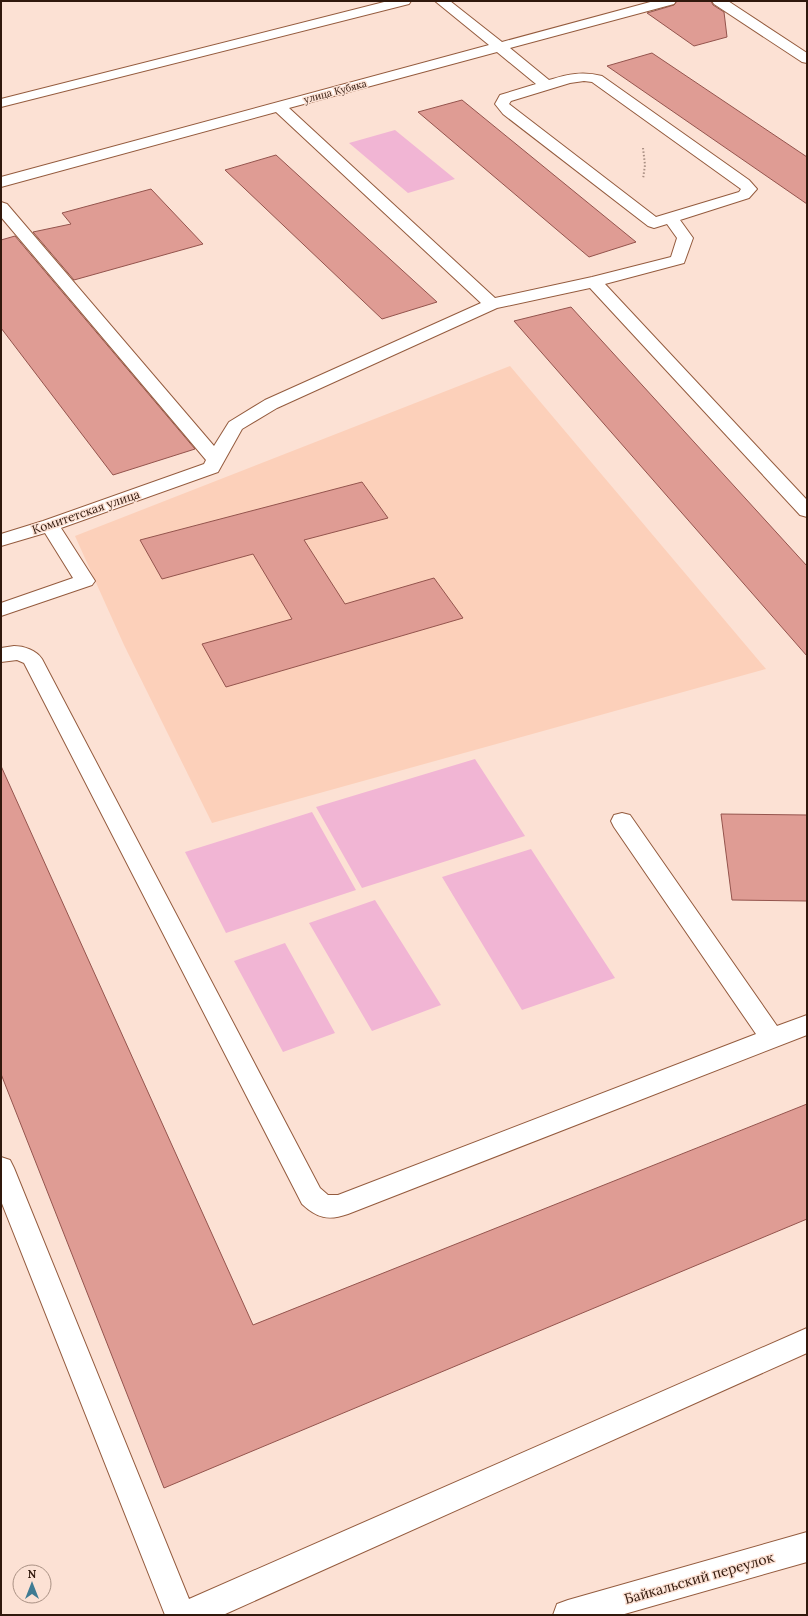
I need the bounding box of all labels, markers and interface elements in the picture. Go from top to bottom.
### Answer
street label: улица Кубяка [302,77,368,106]
street label: Комитетская улица [30,486,142,537]
street label: Байкальский переулок [622,1548,776,1608]
north arrow [12,1564,52,1604]
text: N [28,1567,37,1581]

